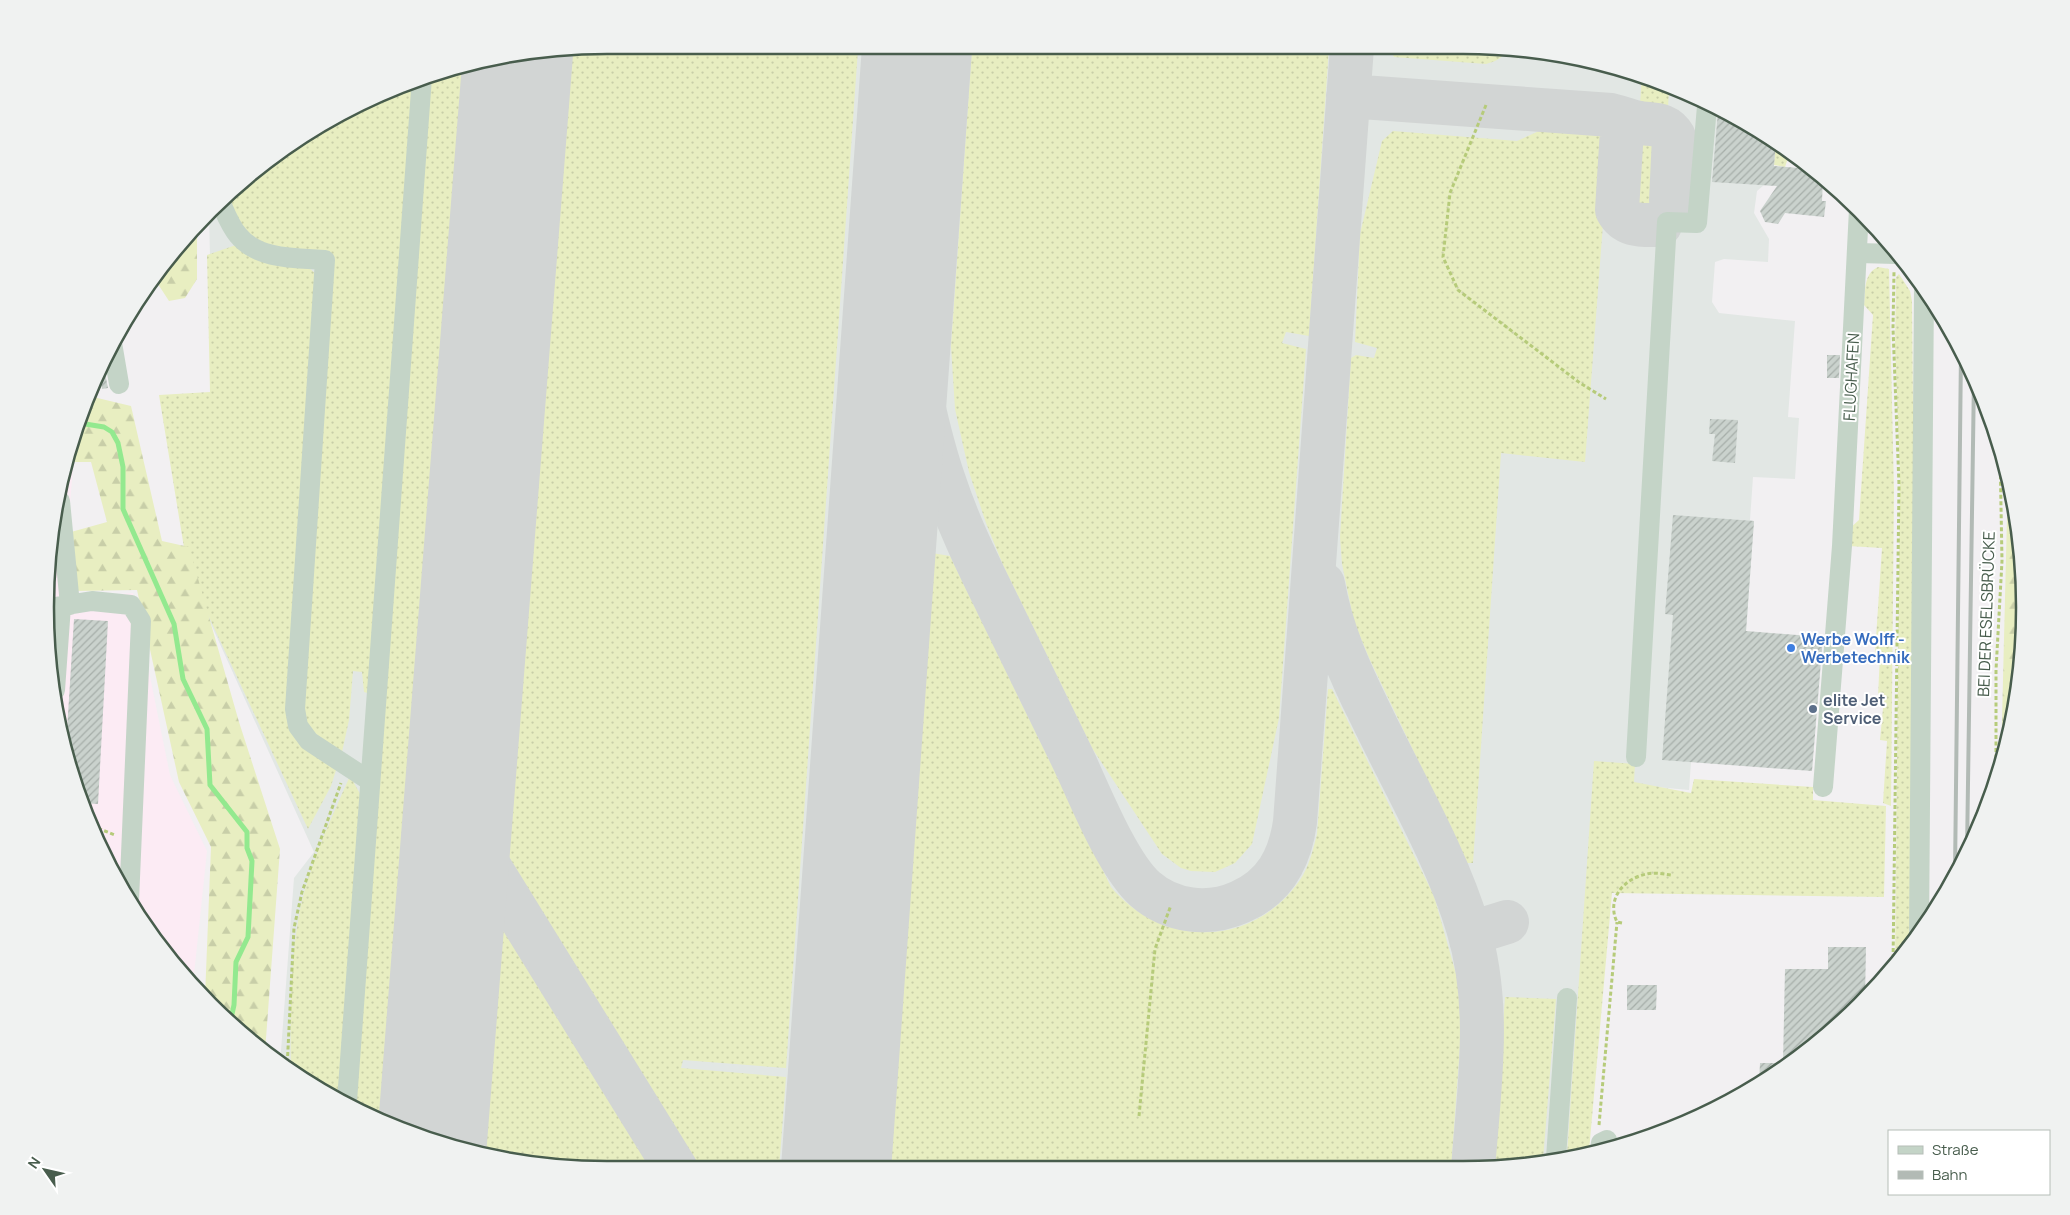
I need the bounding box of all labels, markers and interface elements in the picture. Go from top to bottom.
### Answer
street label: FLUGHAFEN [1838,333,1864,421]
street label: BEI DER ESELSBRÜCKE [1972,531,2000,697]
place label: Werbe Wolff - Werbetechnik [1801,628,1910,668]
marker: Werbe Wolff - Werbetechnik [1785,642,1797,654]
place label: elite Jet Service [1823,689,1886,729]
marker: elite Jet Service [1807,703,1819,715]
legend [1888,1130,2050,1195]
text: Straße [1932,1139,1979,1160]
north arrow [20,1145,70,1195]
text: N [23,1153,44,1172]
text: Bahn [1932,1164,1967,1185]

